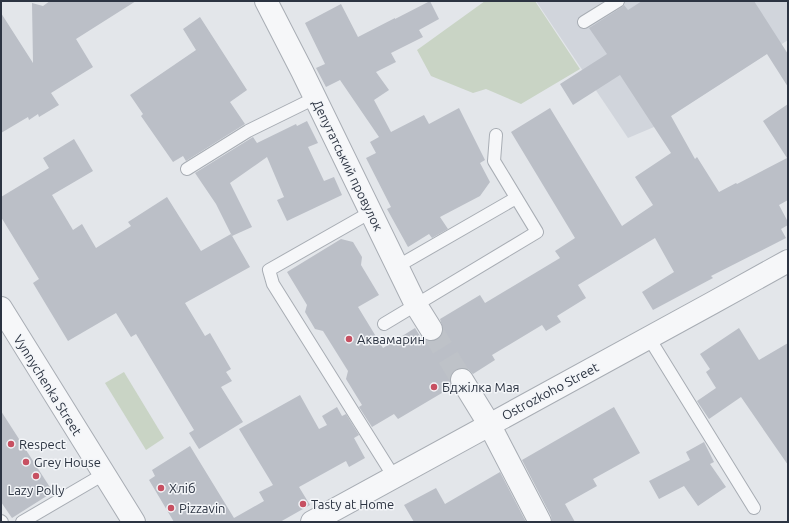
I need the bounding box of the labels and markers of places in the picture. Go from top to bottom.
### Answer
place label: Аквамарин [357,332,425,346]
marker: Аквамарин [344,334,354,344]
place label: Бджілка Мая [442,380,520,394]
marker: Бджілка Мая [429,382,439,392]
place label: Respect [19,437,66,451]
marker: Respect [6,439,16,449]
place label: Grey House [34,455,101,469]
marker: Grey House [21,457,31,467]
marker: Lazy Polly [31,471,41,481]
place label: Хліб [169,481,196,495]
place label: Lazy Polly [8,483,64,497]
marker: Хліб [156,483,166,493]
place label: Tasty at Home [311,497,394,511]
marker: Tasty at Home [298,499,308,509]
place label: Pizzavin [179,501,225,515]
marker: Pizzavin [166,503,176,513]

